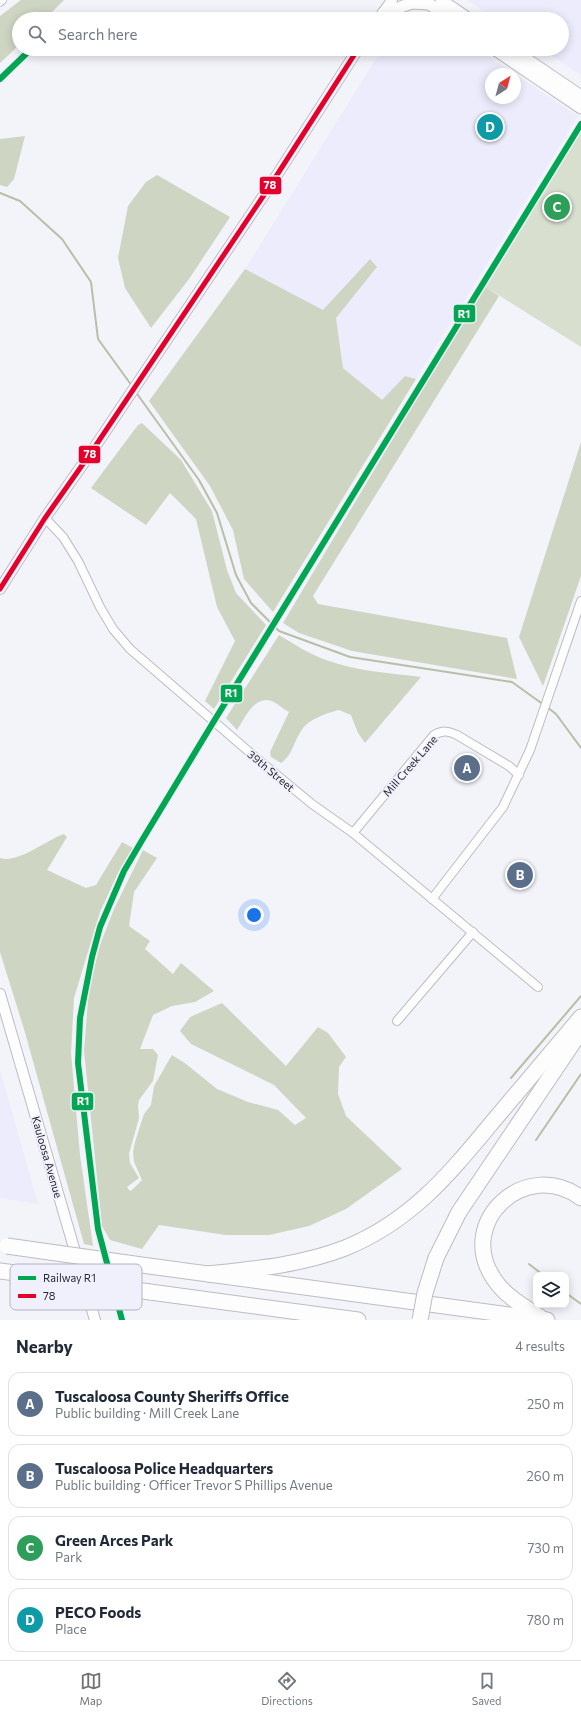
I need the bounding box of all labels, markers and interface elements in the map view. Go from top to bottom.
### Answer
search box [12,12,569,56]
icon: search [26,23,48,45]
text: Search here [58,25,137,43]
north arrow [485,68,521,104]
pin: D [477,112,503,142]
line badge: 78 [259,176,282,195]
text: 78 [264,178,277,191]
pin: C [544,192,570,222]
line badge: R1 [453,304,476,323]
text: R1 [458,307,470,320]
line badge: 78 [78,445,101,464]
text: 78 [84,447,97,460]
line badge: R1 [220,684,243,703]
text: R1 [225,686,237,699]
street label: Mill Creek Lane [380,732,440,799]
street label: 39th Street [245,747,298,794]
pin: A [454,753,480,783]
pin: B [507,860,533,890]
your location [244,905,264,925]
line badge: R1 [71,1092,94,1111]
text: R1 [77,1094,89,1107]
street label: Kauloosa Avenue [30,1114,65,1200]
legend [10,1264,142,1310]
text: Railway R1 [43,1271,96,1284]
map controls [533,1272,569,1308]
button: layers [533,1272,569,1308]
text: 78 [43,1289,56,1302]
text: Nearby [16,1336,73,1357]
text: 4 results [515,1338,565,1354]
text: Tuscaloosa County Sheriffs Office [55,1387,289,1405]
text: A [25,1396,35,1412]
text: 250 m [527,1396,564,1412]
text: Public building · Mill Creek Lane [55,1405,239,1421]
text: Tuscaloosa Police Headquarters [55,1459,273,1477]
text: B [26,1468,34,1484]
text: 260 m [527,1468,564,1484]
text: Public building · Officer Trevor S Phillips Avenue [55,1477,333,1493]
text: Green Arces Park [55,1531,173,1549]
text: C [26,1540,34,1556]
text: 730 m [527,1540,564,1556]
text: Park [55,1549,82,1565]
text: PECO Foods [55,1603,141,1621]
text: D [25,1612,35,1628]
text: 780 m [527,1612,564,1628]
text: Place [55,1621,87,1637]
tab: Map [80,1670,102,1707]
tab: Directions [261,1670,313,1707]
tab: Saved [472,1670,501,1707]

